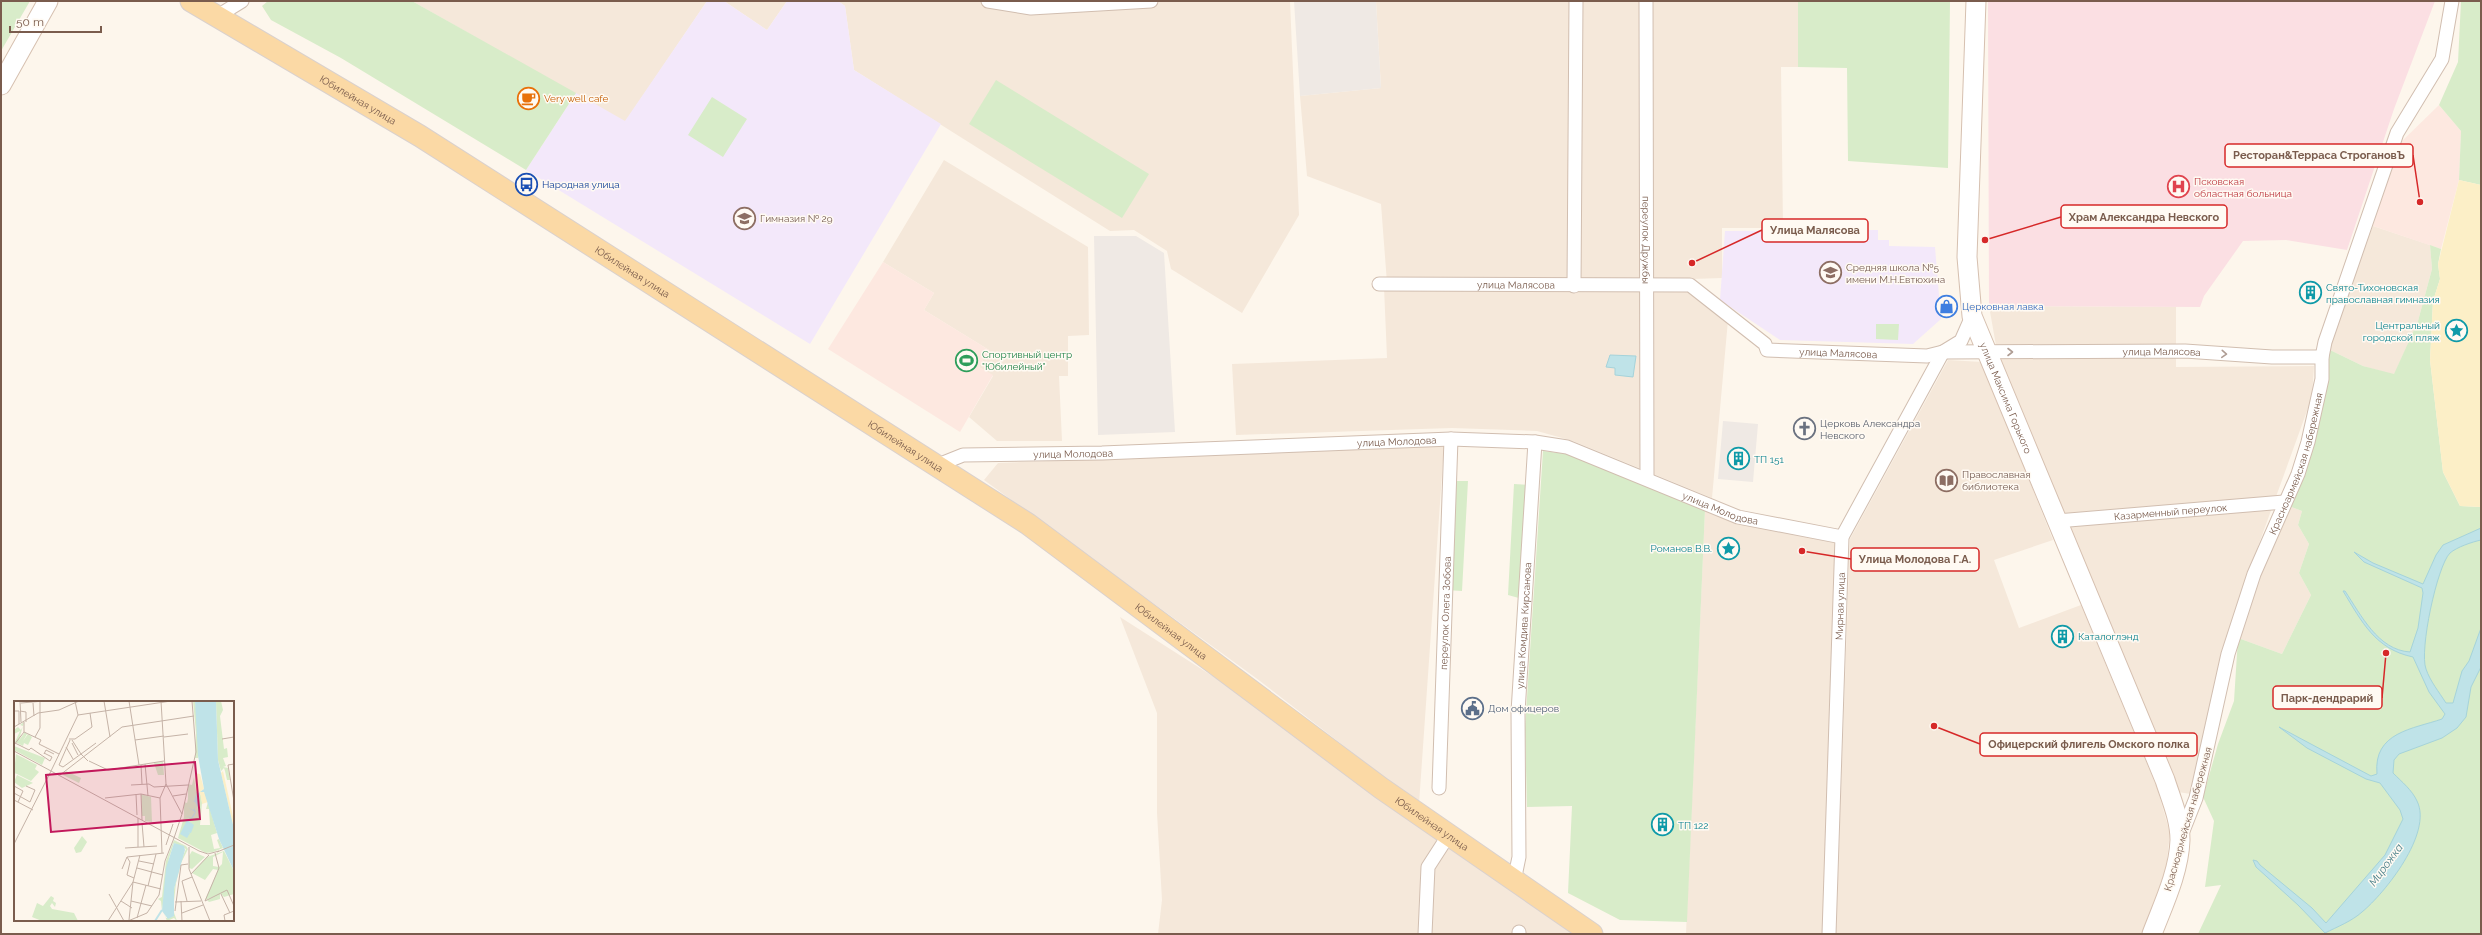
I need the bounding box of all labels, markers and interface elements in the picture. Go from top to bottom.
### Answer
scale bar [10,8,101,34]
text: 50 m [16,15,44,29]
street label: Юбилейная улица [318,73,398,126]
cafe icon: Very well cafe [516,85,542,111]
place label: Very well cafe [544,93,608,104]
callout: Ресторан&Терраса СтрогановЪ [2225,144,2413,167]
text: Ресторан&Терраса СтрогановЪ [2233,149,2405,162]
bus stop icon: Народная улица [514,171,540,197]
hospital icon: Псковская областная больница [2165,174,2191,200]
place label: Псковская областная больница [2194,176,2292,199]
place label: Народная улица [542,179,620,190]
street label: переулок Дружбы [1641,196,1652,284]
school or university icon: Гимназия № 29 [731,205,757,231]
callout: Храм Александра Невского [2061,205,2227,228]
text: Храм Александра Невского [2068,211,2220,224]
place label: Гимназия № 29 [760,213,833,224]
callout: Улица Малясова [1762,219,1868,242]
text: Улица Малясова [1769,224,1860,237]
street label: Юбилейная улица [593,244,672,300]
school or university icon: Средняя школа №5 имени М.Н.Евтюхина [1817,260,1843,286]
place label: Средняя школа №5 имени М.Н.Евтюхина [1846,262,1945,285]
street label: улица Малясова [1477,279,1555,290]
building icon: Свято-Тихоновская православная гимназия [2298,280,2324,306]
place label: Свято-Тихоновская православная гимназия [2326,282,2440,305]
shop icon: Церковная лавка [1933,293,1959,319]
place label: Церковная лавка [1962,301,2044,312]
place icon: Центральный городской пляж [2443,318,2469,344]
place label: Центральный городской пляж [2363,320,2440,343]
street label: улица Максима Горького [1978,341,2034,455]
street label: улица Малясова [2123,345,2201,358]
street label: улица Малясова [1799,346,1877,360]
sports icon: Спортивный центр "Юбилейный" [953,347,979,373]
one-way arrow [2007,348,2013,356]
place label: Спортивный центр "Юбилейный" [982,349,1072,372]
one-way arrow [2221,349,2227,358]
street label: Красноармейская набережная [2267,392,2324,536]
church icon: Церковь Александра Невского [1792,416,1818,442]
street label: Юбилейная улица [866,418,945,474]
place label: Церковь Александра Невского [1820,418,1920,441]
street label: улица Молодова [1357,434,1437,448]
building icon: ТП 151 [1725,446,1751,472]
street label: улица Молодова [1033,447,1113,459]
place label: ТП 151 [1754,454,1785,465]
library icon: Православная библиотека [1933,467,1959,493]
place label: Православная библиотека [1962,469,2031,492]
street label: улица Молодова [1681,489,1759,526]
street label: Казарменный переулок [2114,501,2228,522]
place icon: Романов В.В. [1715,535,1741,561]
place label: Романов В.В. [1651,543,1712,554]
callout: Улица Молодова Г.А. [1851,548,1979,571]
text: Улица Молодова Г.А. [1858,553,1971,566]
street label: переулок Олега Зобова [1438,556,1452,670]
street label: улица Комдива Кирсанова [1514,562,1533,689]
street label: Мирная улица [1833,572,1846,640]
street label: Юбилейная улица [1133,601,1209,661]
building icon: Каталоглэнд [2049,623,2075,649]
place label: Каталоглэнд [2078,631,2139,642]
callout: Парк-дендрарий [2273,686,2382,709]
text: Парк-дендрарий [2281,692,2374,705]
public building icon: Дом офицеров [1459,695,1485,721]
inset map [14,701,234,921]
place label: Дом офицеров [1488,703,1559,714]
callout: Офицерский флигель Омского полка [1980,733,2197,756]
text: Офицерский флигель Омского полка [1988,738,2190,751]
street label: Красноармейская набережная [2162,746,2214,892]
street label: Юбилейная улица [1393,794,1471,852]
building icon: ТП 122 [1650,812,1676,838]
place label: ТП 122 [1678,820,1709,831]
water label: Мирожка [2366,841,2406,889]

